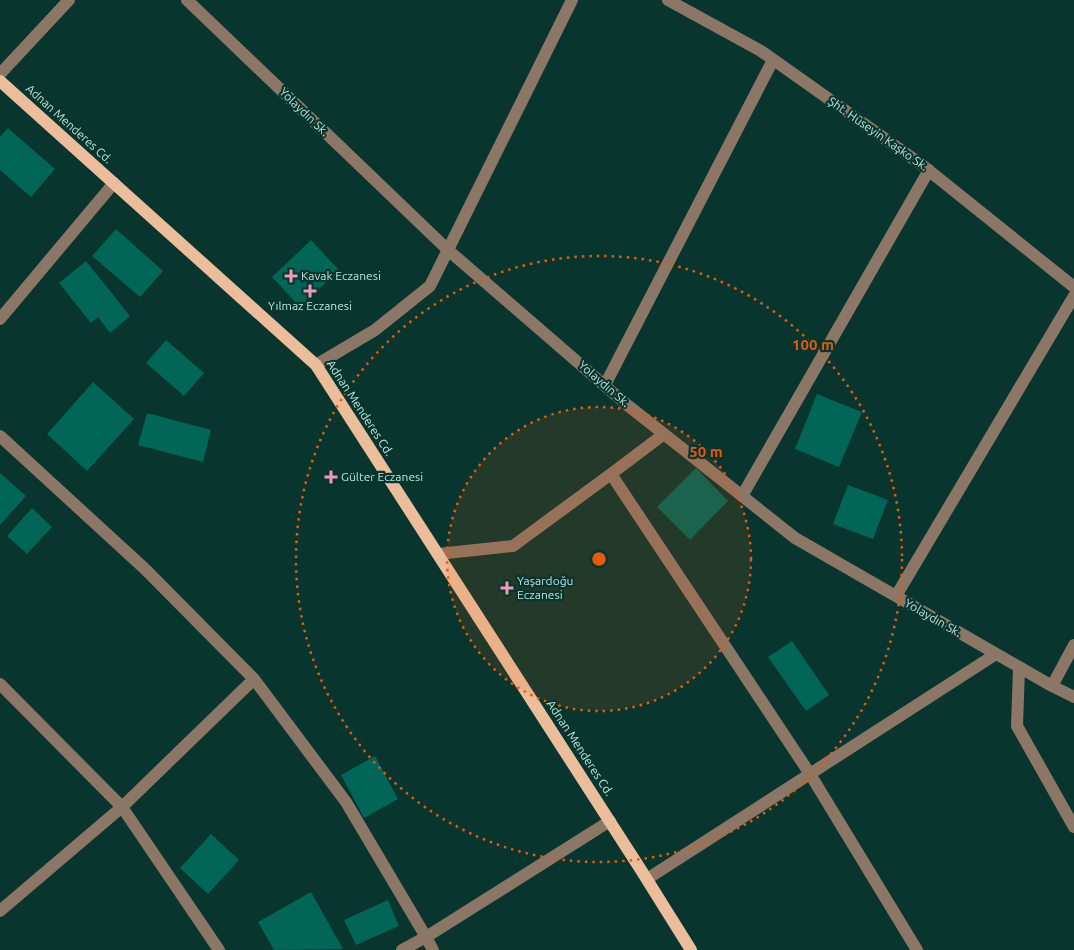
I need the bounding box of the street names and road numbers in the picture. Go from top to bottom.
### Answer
street label: Adnan Menderes Cd. [24,82,115,166]
street label: Yolaydın Sk. [277,85,332,138]
street label: Şht. Hüseyin Kaşko Sk. [826,94,931,173]
street label: Adnan Menderes Cd. [325,357,396,458]
street label: Yolaydın Sk. [576,358,633,409]
street label: Yolaydın Sk. [903,596,964,639]
street label: Adnan Menderes Cd. [545,697,616,798]

